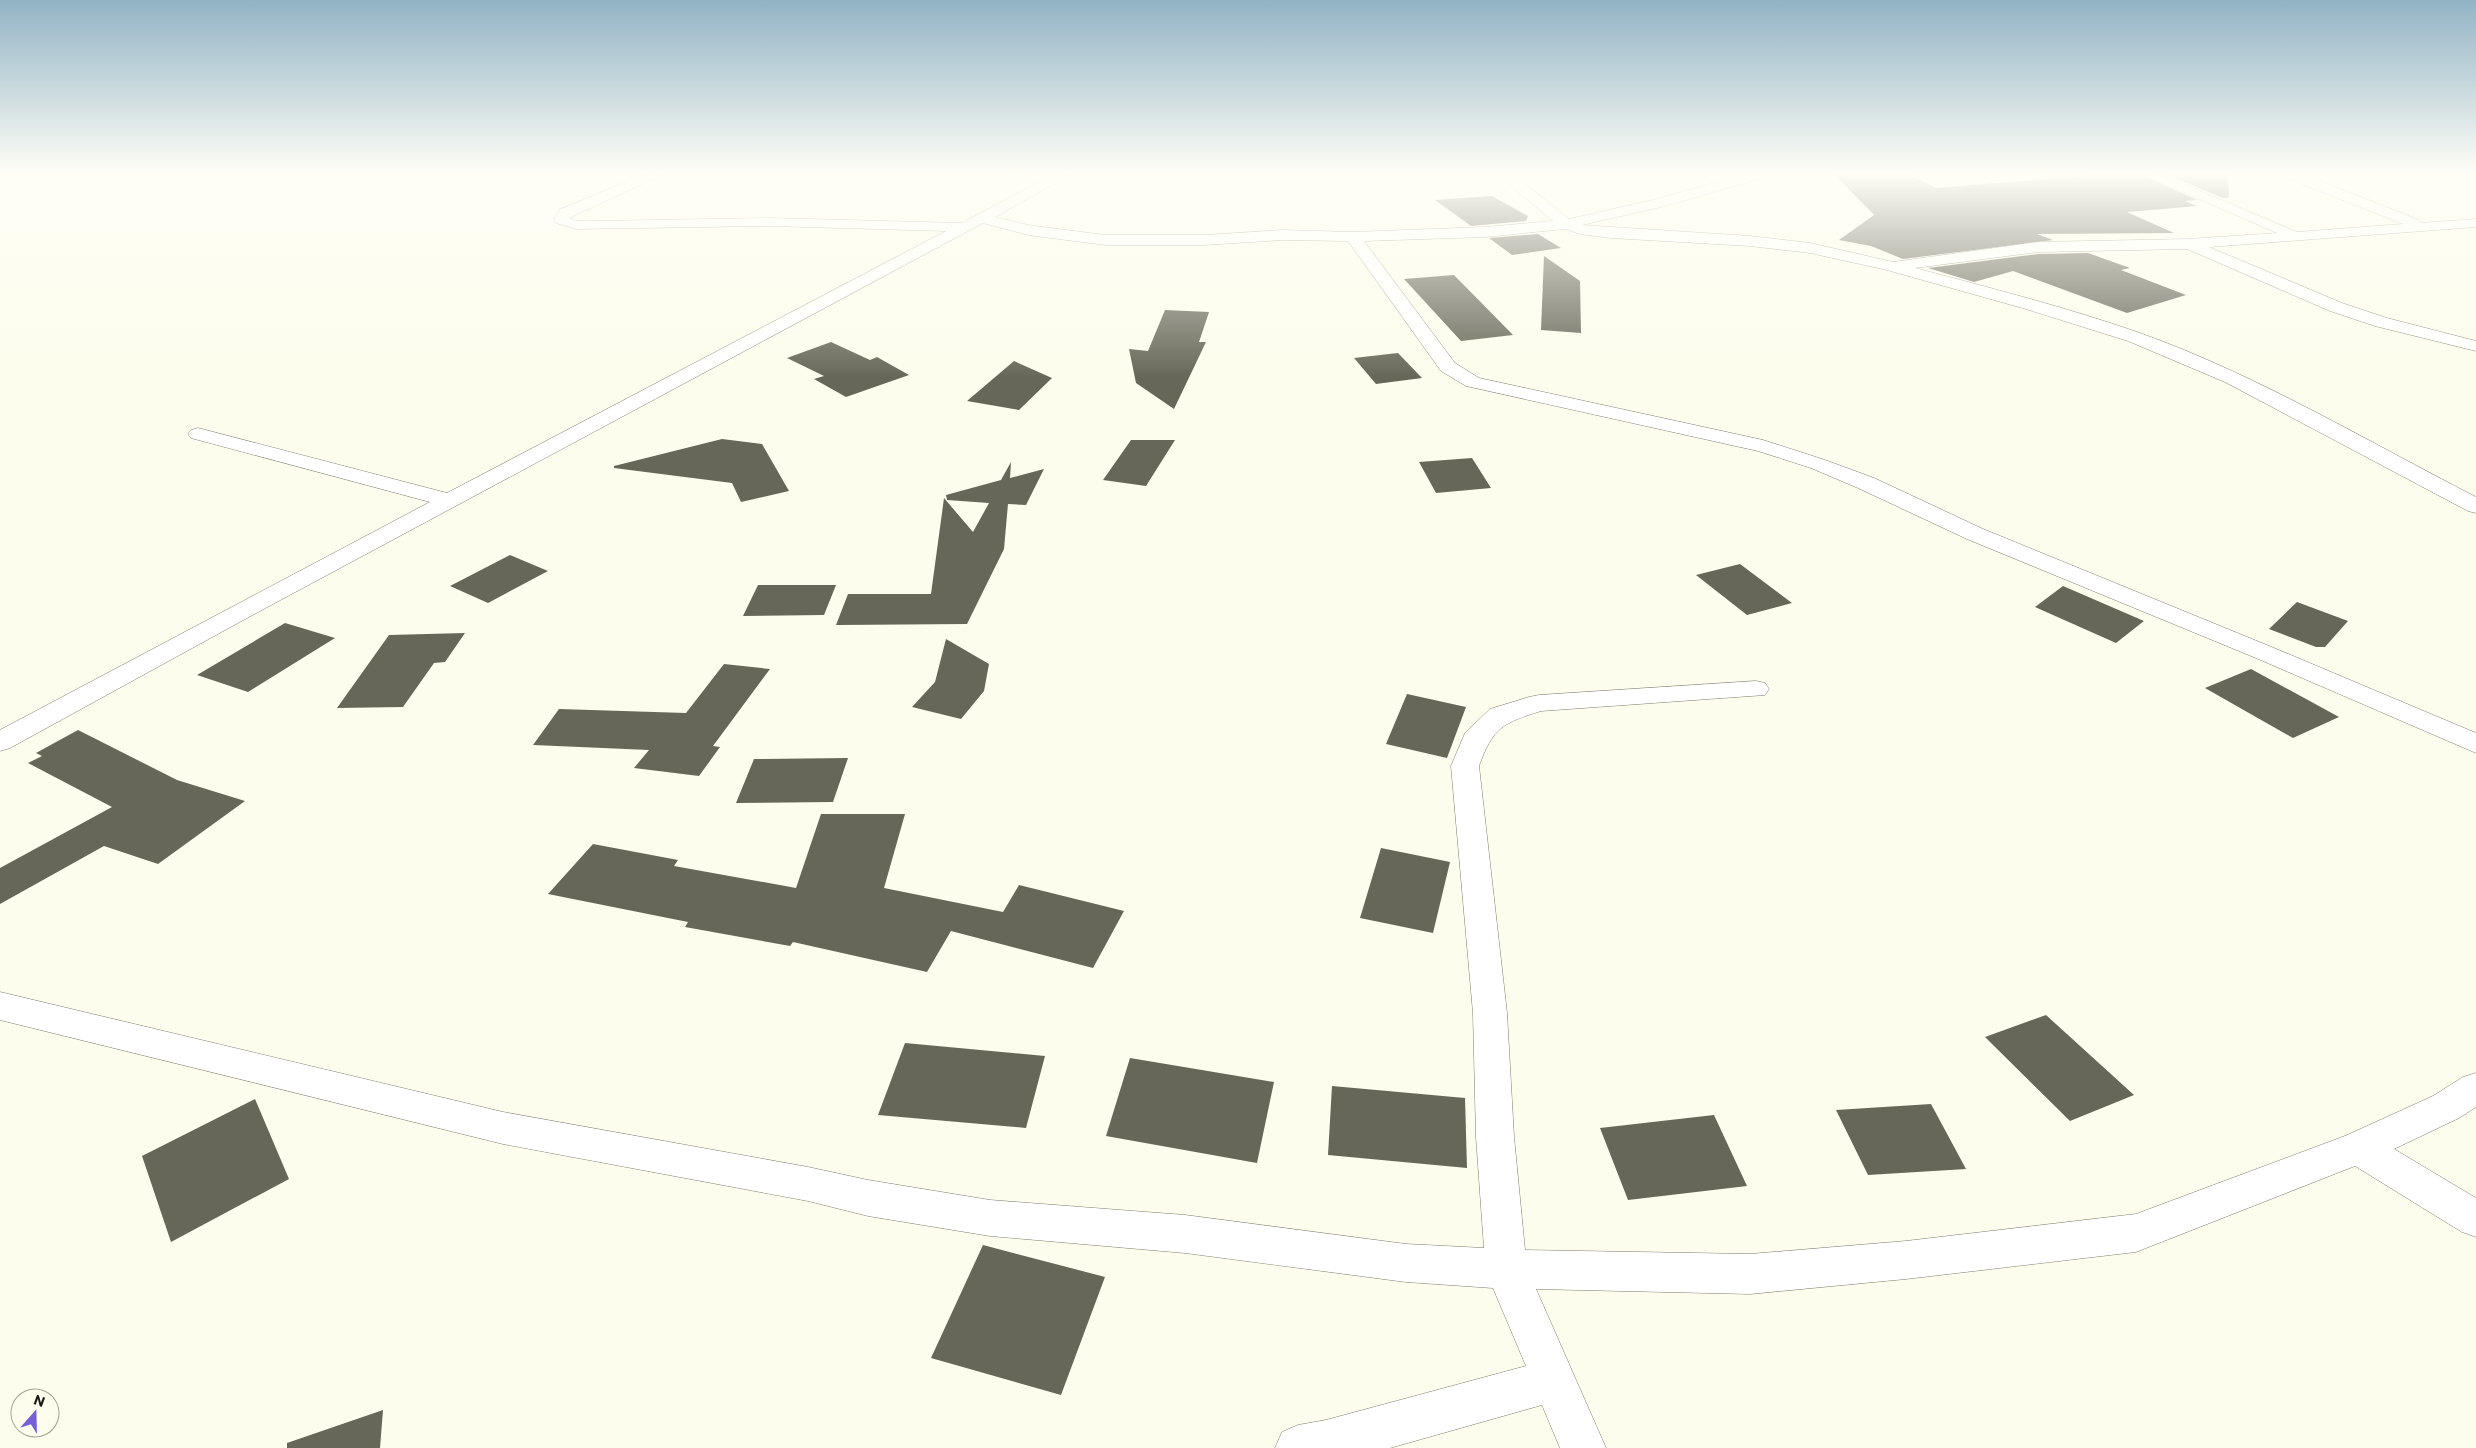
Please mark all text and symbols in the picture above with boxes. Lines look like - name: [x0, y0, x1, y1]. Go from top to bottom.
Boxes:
- north arrow: [10, 1388, 60, 1438]
- text: N: [32, 1391, 47, 1410]

